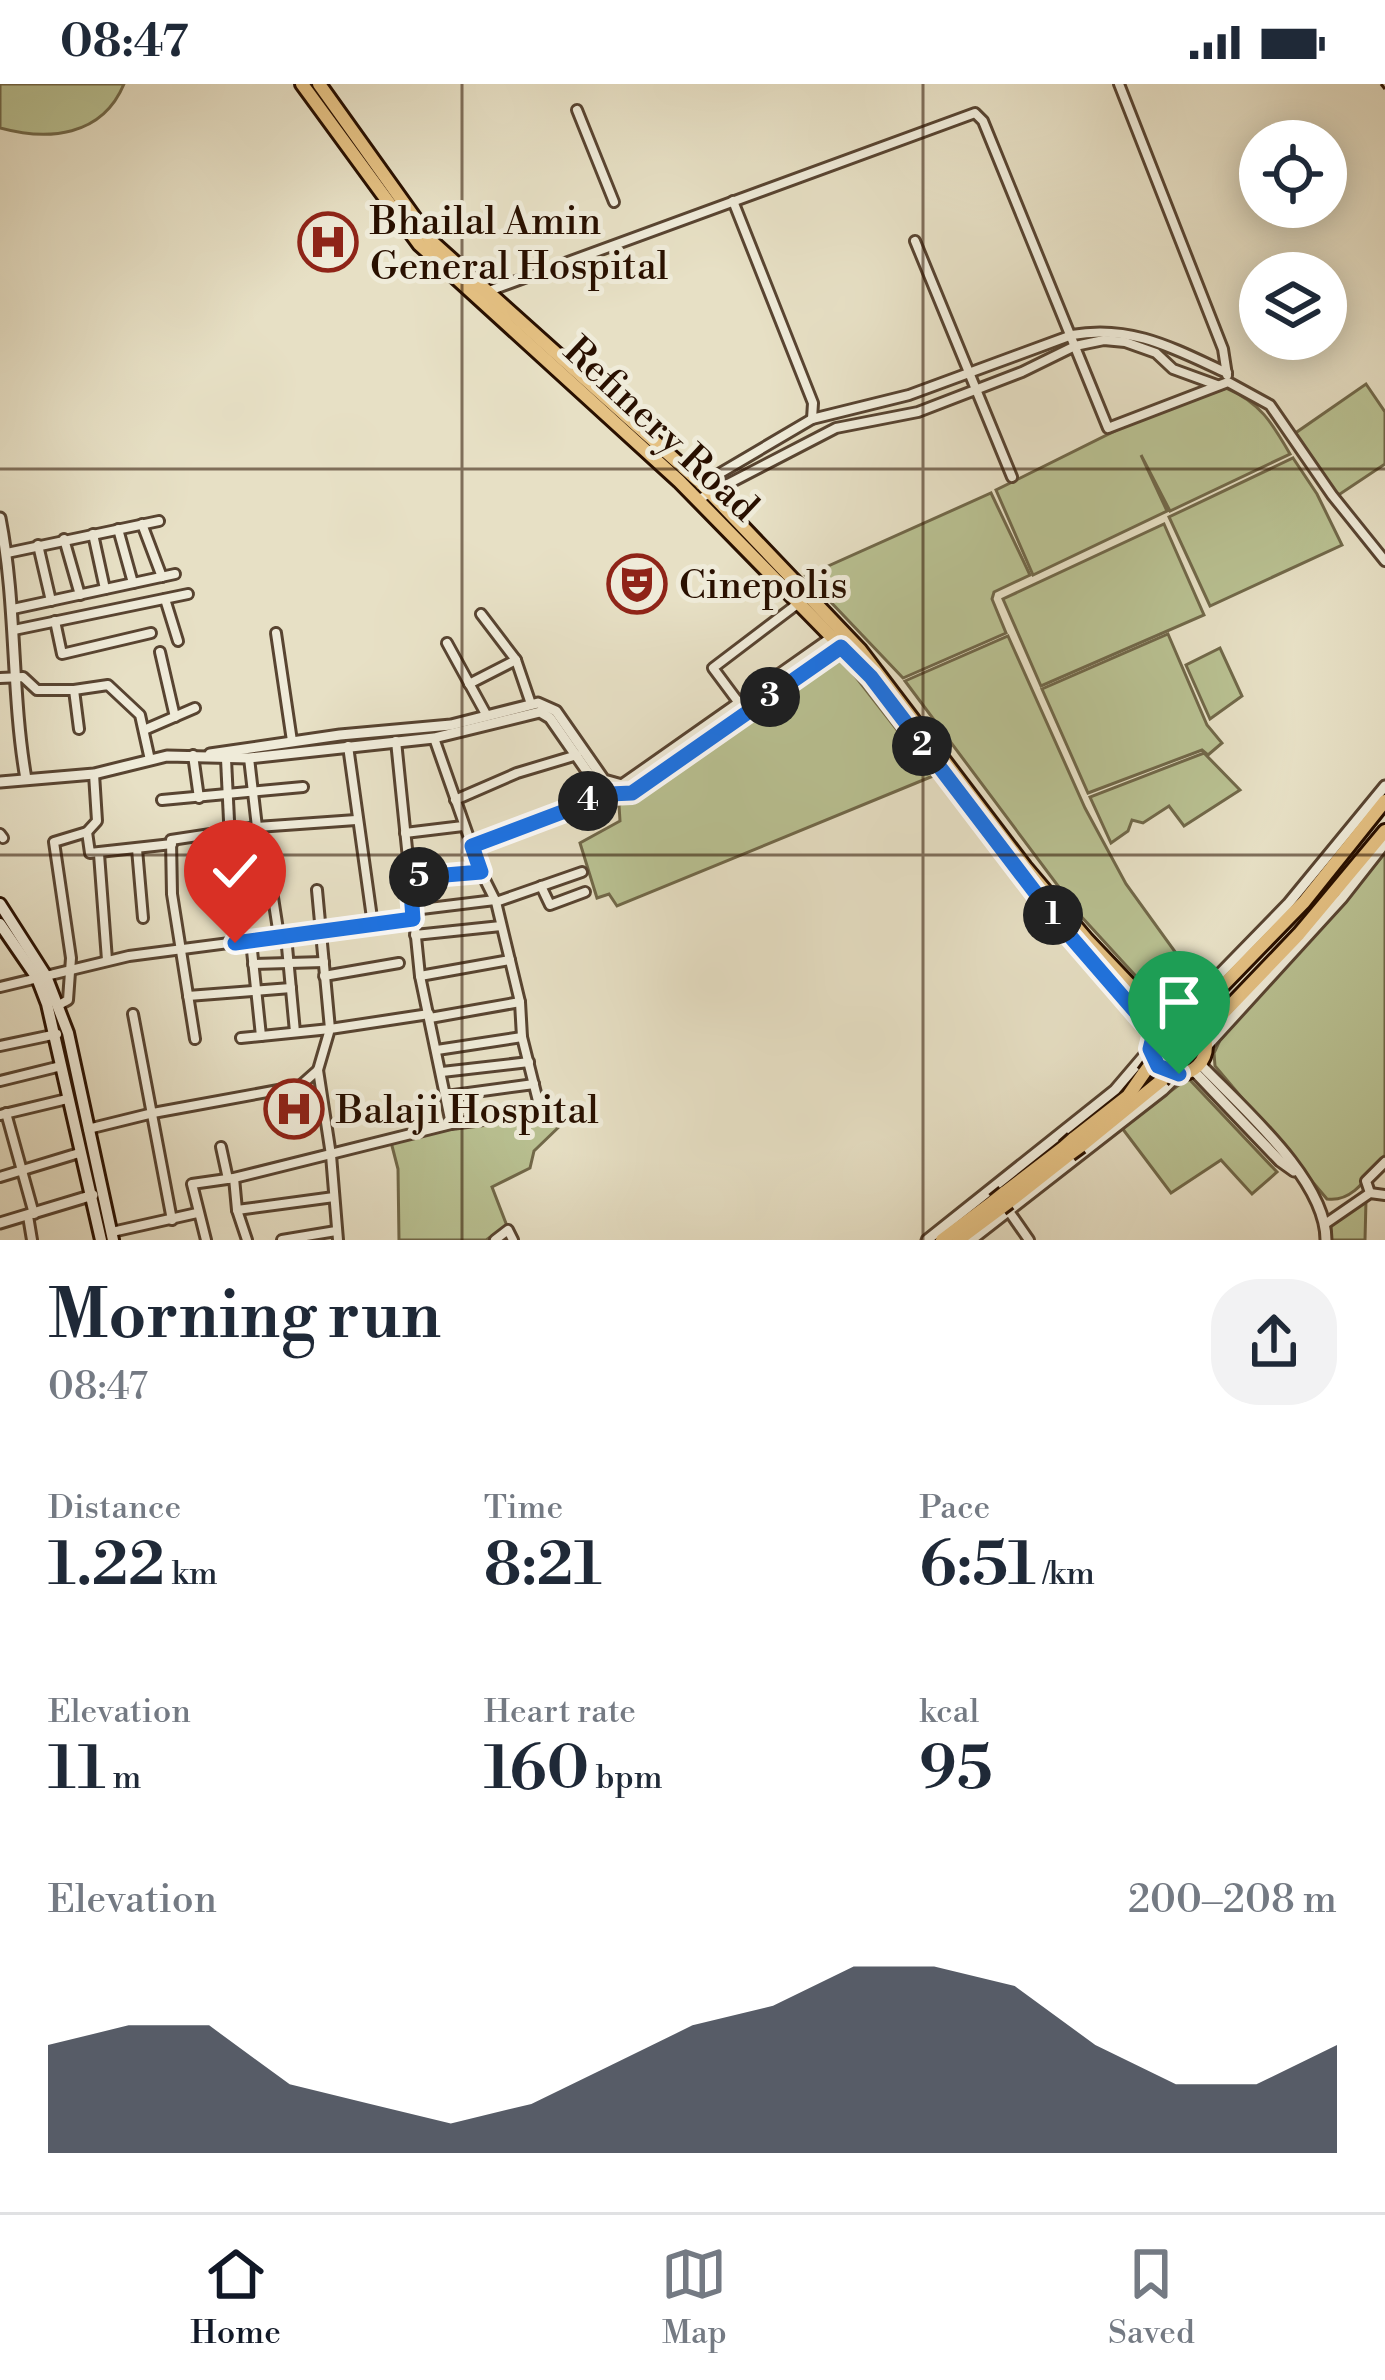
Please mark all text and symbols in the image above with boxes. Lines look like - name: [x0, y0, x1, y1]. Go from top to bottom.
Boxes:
- text: 08:47: [60, 14, 188, 71]
- map controls: [1239, 120, 1347, 360]
- button: locate: [1239, 120, 1347, 228]
- place label: Bhailal Amin General Hospital: [369, 198, 668, 292]
- hospital icon: Bhailal Amin General Hospital: [297, 211, 359, 273]
- button: layers: [1239, 252, 1347, 360]
- street label: Refinery Road: [553, 327, 768, 533]
- theatre icon: Cinepolis: [606, 553, 668, 615]
- place label: Cinepolis: [679, 562, 848, 611]
- pin: 3: [740, 667, 800, 727]
- text: 3: [760, 676, 780, 717]
- pin: 2: [892, 716, 952, 776]
- text: 2: [912, 725, 932, 766]
- pin: 4: [558, 771, 618, 831]
- text: 4: [577, 780, 599, 821]
- pin: [184, 820, 286, 943]
- icon: check: [202, 838, 268, 904]
- pin: 5: [389, 847, 449, 907]
- text: 5: [409, 856, 429, 897]
- pin: 1: [1023, 885, 1083, 945]
- text: 1: [1045, 894, 1061, 935]
- pin: [1128, 951, 1230, 1074]
- icon: arrive: [1146, 969, 1212, 1035]
- hospital icon: Balaji Hospital: [263, 1078, 325, 1140]
- place label: Balaji Hospital: [335, 1087, 599, 1136]
- text: Morning run: [48, 1276, 441, 1359]
- button: share: [1211, 1279, 1337, 1405]
- text: 08:47: [48, 1363, 148, 1412]
- text: Distance: [48, 1488, 181, 1529]
- text: Time: [484, 1488, 563, 1529]
- text: Pace: [919, 1488, 990, 1529]
- text: 1.22: [48, 1529, 165, 1604]
- text: 8:21: [484, 1529, 602, 1604]
- text: 6:51: [919, 1529, 1036, 1604]
- text: km: [165, 1554, 218, 1595]
- text: /km: [1036, 1554, 1095, 1595]
- text: Elevation: [48, 1692, 191, 1733]
- text: Heart rate: [484, 1692, 636, 1733]
- text: kcal: [919, 1692, 979, 1733]
- text: 11: [48, 1733, 106, 1808]
- text: 160: [484, 1733, 589, 1808]
- text: 95: [919, 1733, 992, 1808]
- text: m: [106, 1758, 141, 1799]
- text: bpm: [589, 1758, 663, 1799]
- text: Elevation: [48, 1876, 217, 1925]
- text: 200–208 m: [1128, 1876, 1337, 1925]
- tab: Home: [190, 2241, 281, 2354]
- tab: Map: [661, 2241, 727, 2354]
- tab: Saved: [1108, 2241, 1195, 2354]

